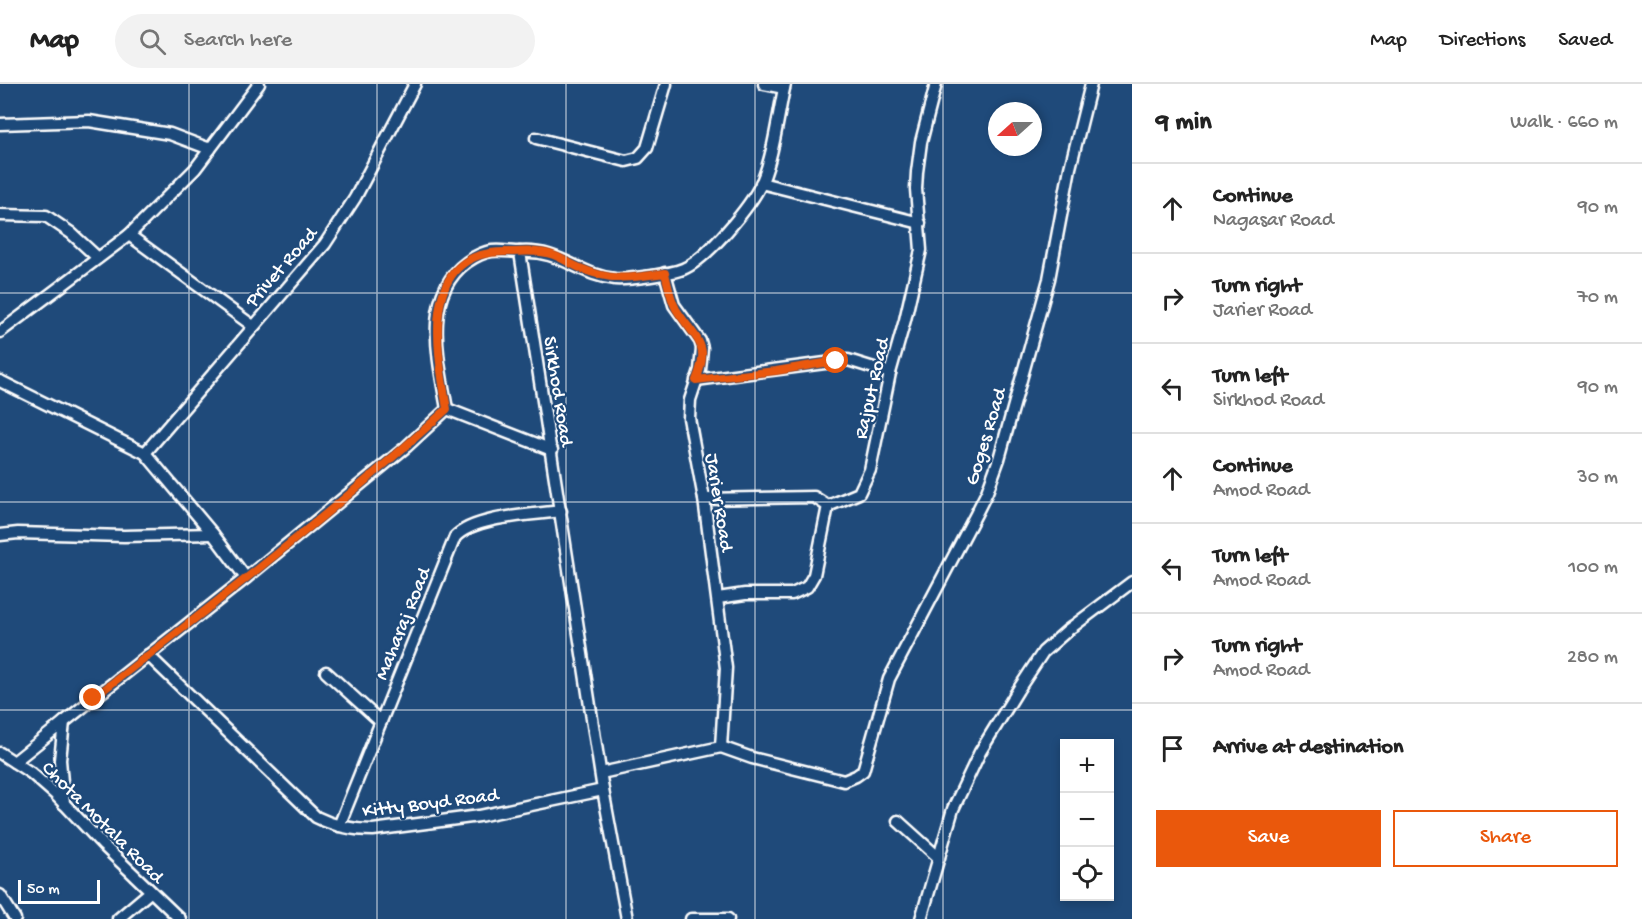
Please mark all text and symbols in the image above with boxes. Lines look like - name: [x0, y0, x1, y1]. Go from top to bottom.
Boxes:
- search box: [115, 14, 535, 68]
- text: Map: [30, 25, 79, 58]
- icon: search: [136, 25, 169, 58]
- text: Search here: [184, 28, 292, 54]
- text: Map: [1370, 29, 1407, 54]
- text: Directions: [1440, 29, 1525, 54]
- text: Saved: [1558, 29, 1612, 54]
- north arrow: [988, 102, 1042, 156]
- text: 9 min: [1156, 108, 1212, 139]
- text: Walk · 660 m: [1510, 112, 1618, 135]
- text: Continue: [1213, 184, 1293, 210]
- icon: ahead: [1156, 192, 1189, 225]
- text: 90 m: [1578, 197, 1618, 220]
- text: Nagasar Road: [1213, 210, 1334, 233]
- street label: Privet Road: [241, 222, 325, 314]
- text: Turn right: [1213, 274, 1301, 300]
- icon: right: [1156, 282, 1189, 315]
- text: 70 m: [1577, 287, 1618, 310]
- text: Jarier Road: [1213, 300, 1312, 323]
- street label: Rajput Road: [851, 334, 897, 442]
- street label: Sirkhod Road: [537, 335, 577, 450]
- route start: [822, 347, 848, 373]
- text: Turn left: [1213, 364, 1287, 390]
- icon: left: [1156, 372, 1189, 405]
- text: 90 m: [1578, 377, 1618, 400]
- street label: Goges Road: [962, 383, 1014, 488]
- text: Sirkhod Road: [1213, 390, 1324, 413]
- street label: Jarier Road: [698, 452, 737, 555]
- text: Continue: [1213, 454, 1293, 480]
- icon: ahead: [1156, 462, 1189, 495]
- text: 30 m: [1577, 467, 1618, 490]
- text: Amod Road: [1213, 480, 1310, 503]
- text: Turn left: [1213, 544, 1287, 570]
- icon: left: [1156, 552, 1189, 585]
- text: 100 m: [1568, 557, 1618, 580]
- street label: Maharaj Road: [371, 563, 438, 684]
- text: Amod Road: [1213, 570, 1310, 593]
- text: Turn right: [1213, 634, 1301, 660]
- icon: right: [1156, 642, 1189, 675]
- text: 280 m: [1567, 647, 1618, 670]
- text: Amod Road: [1213, 660, 1310, 683]
- route end: [79, 684, 105, 710]
- icon: arrive: [1156, 732, 1189, 765]
- text: Arrive at destination: [1213, 735, 1403, 761]
- map controls: [1060, 739, 1114, 901]
- button: +: [1060, 739, 1114, 793]
- street label: Chota Motala Road: [36, 758, 169, 891]
- street label: Kitty Boyd Road: [361, 784, 502, 824]
- button: −: [1060, 793, 1114, 847]
- button: Save: [1156, 810, 1381, 867]
- button: Share: [1393, 810, 1618, 867]
- button: locate: [1060, 847, 1114, 901]
- scale bar: [18, 877, 100, 904]
- text: 50 m: [27, 881, 60, 900]

